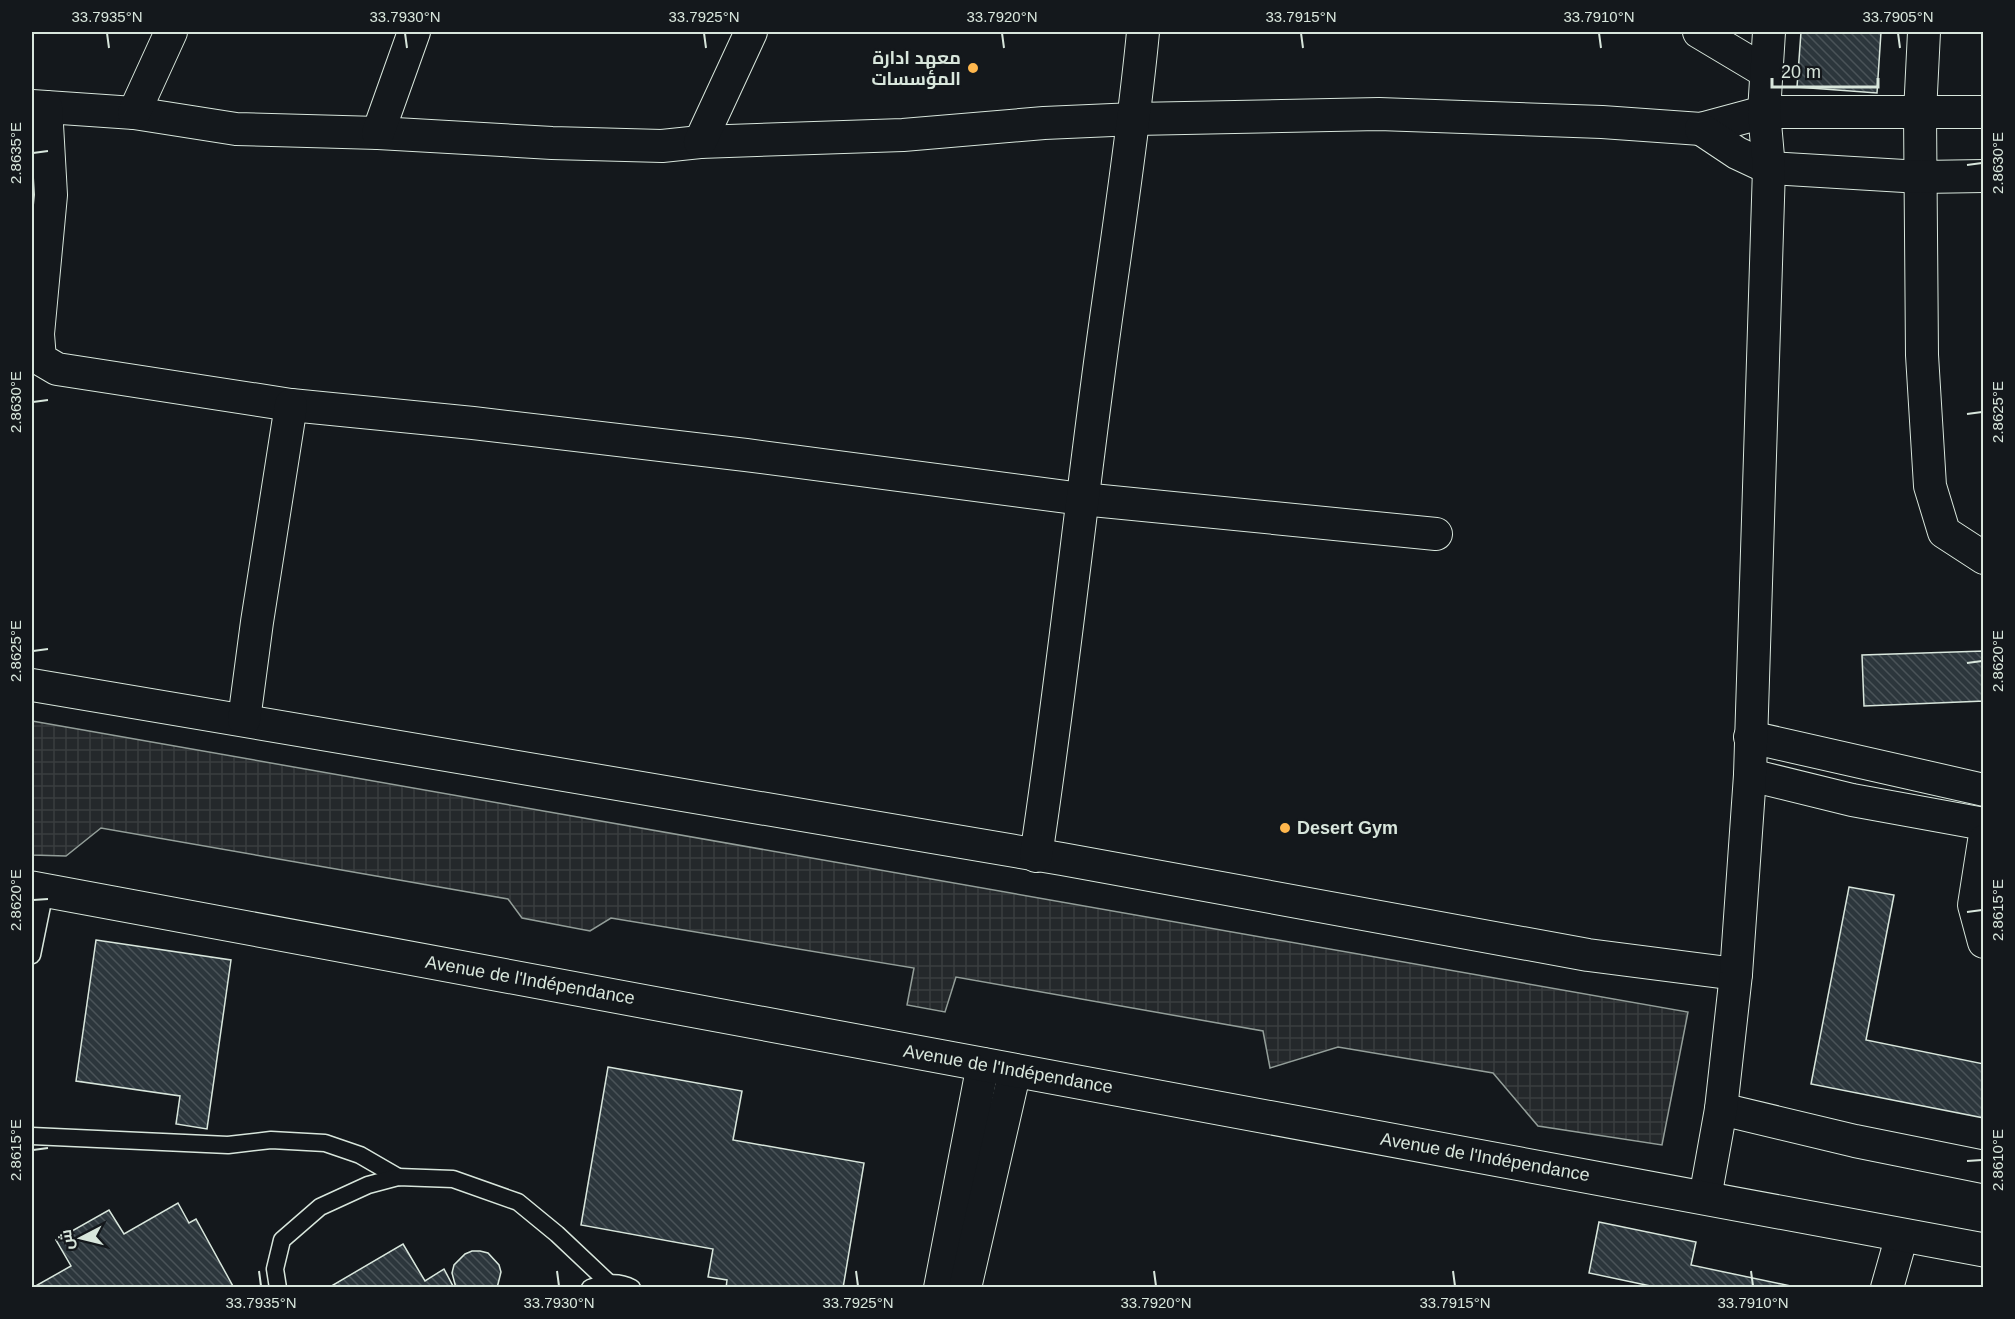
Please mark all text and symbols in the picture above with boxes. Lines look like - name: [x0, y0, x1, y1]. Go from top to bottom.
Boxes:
- text: 33.7935°N: [71, 8, 143, 25]
- text: 33.7930°N: [369, 8, 441, 25]
- text: 33.7925°N: [668, 8, 740, 25]
- text: 33.7920°N: [966, 8, 1038, 25]
- text: 33.7915°N: [1265, 8, 1337, 25]
- text: 33.7910°N: [1563, 8, 1635, 25]
- text: 33.7905°N: [1862, 8, 1934, 25]
- place label: معهد ادارة المؤسسات: [871, 48, 961, 90]
- scale bar: [1772, 51, 1878, 89]
- marker: معهد ادارة المؤسسات: [966, 61, 980, 75]
- text: 20 m: [1781, 62, 1821, 82]
- text: 2.8635°E: [7, 122, 24, 184]
- text: 2.8630°E: [1989, 132, 2006, 194]
- text: 2.8630°E: [7, 371, 24, 433]
- text: 2.8625°E: [1989, 381, 2006, 443]
- text: 2.8625°E: [7, 620, 24, 682]
- text: 2.8620°E: [1989, 630, 2006, 692]
- place label: Desert Gym: [1297, 818, 1398, 838]
- marker: Desert Gym: [1278, 821, 1292, 835]
- text: 2.8620°E: [7, 869, 24, 931]
- text: 2.8615°E: [1989, 879, 2006, 941]
- street label: Avenue de l'Indépendance: [424, 952, 636, 1008]
- street label: Avenue de l'Indépendance: [902, 1041, 1114, 1097]
- text: 2.8615°E: [7, 1119, 24, 1181]
- street label: Avenue de l'Indépendance: [1379, 1129, 1591, 1185]
- text: 2.8610°E: [1989, 1129, 2006, 1191]
- north arrow: [51, 1208, 111, 1268]
- text: ش: [57, 1228, 77, 1251]
- text: 33.7935°N: [225, 1294, 297, 1311]
- text: 33.7930°N: [523, 1294, 595, 1311]
- text: 33.7925°N: [822, 1294, 894, 1311]
- text: 33.7920°N: [1120, 1294, 1192, 1311]
- text: 33.7915°N: [1419, 1294, 1491, 1311]
- text: 33.7910°N: [1717, 1294, 1789, 1311]

